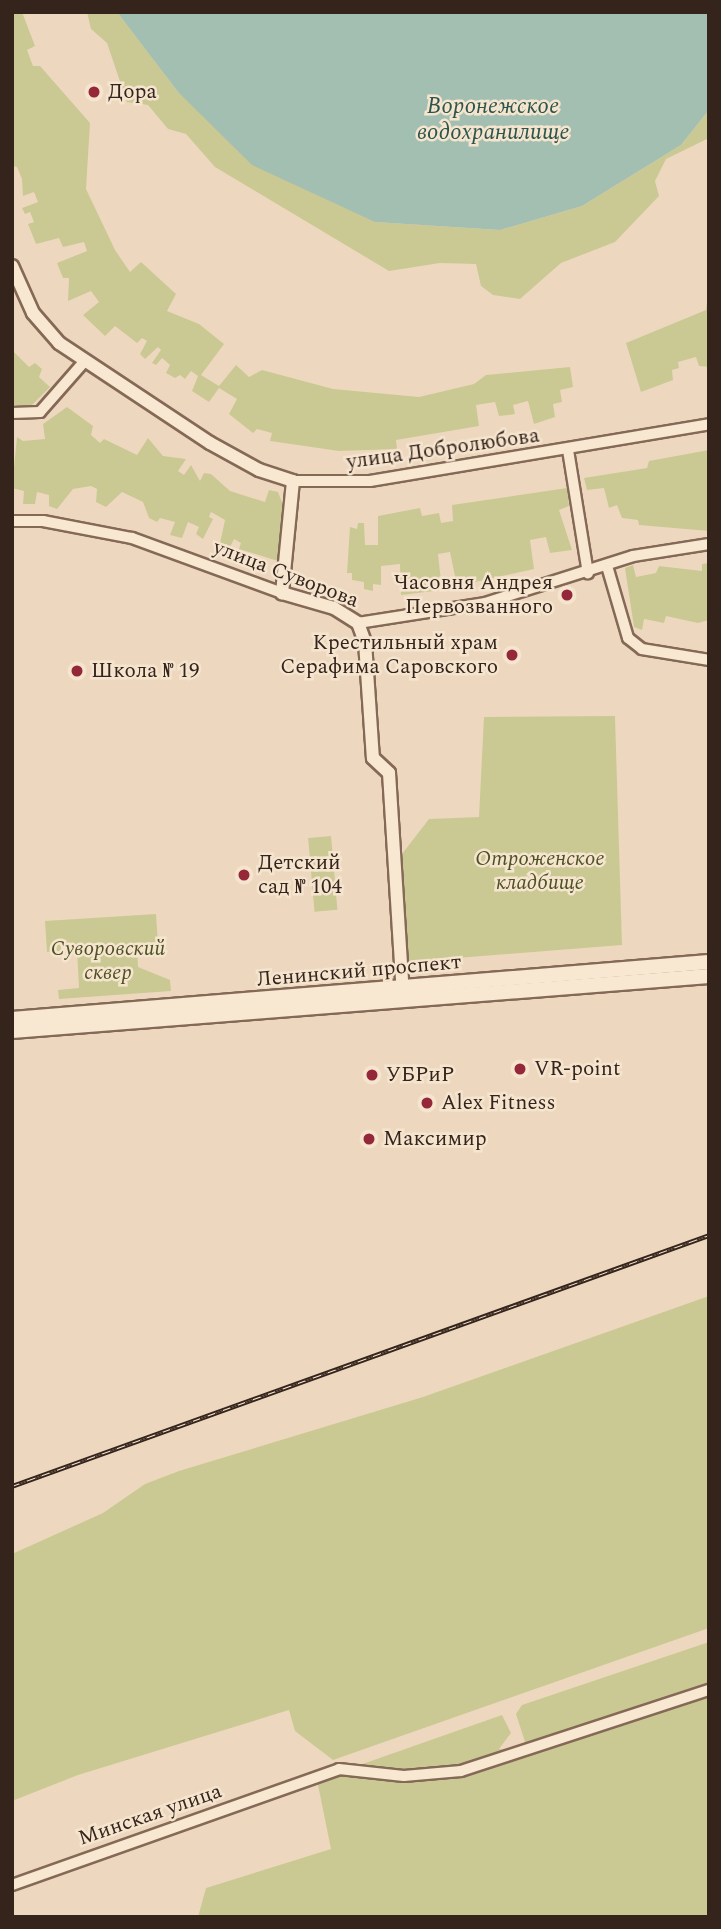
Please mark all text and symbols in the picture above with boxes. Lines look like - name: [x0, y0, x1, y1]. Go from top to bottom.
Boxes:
- place label: Дора: [108, 79, 157, 105]
- marker: Дора: [86, 84, 102, 100]
- water label: Воронежское водохранилище: [417, 93, 569, 147]
- street label: улица Добролюбова: [345, 423, 541, 475]
- street label: улица Суворова: [210, 535, 362, 613]
- place label: Часовня Андрея Первозванного: [394, 570, 553, 620]
- marker: Часовня Андрея Первозванного: [559, 587, 575, 603]
- place label: Крестильный храм Серафима Саровского: [280, 630, 498, 680]
- marker: Крестильный храм Серафима Саровского: [504, 647, 520, 663]
- place label: Школа № 19: [91, 658, 199, 684]
- marker: Школа № 19: [69, 663, 85, 679]
- park label: Отроженское кладбище: [475, 846, 605, 896]
- place label: Детский сад № 104: [258, 850, 342, 900]
- marker: Детский сад № 104: [236, 867, 252, 883]
- park label: Суворовский сквер: [51, 936, 165, 986]
- street label: Ленинский проспект: [256, 950, 462, 992]
- place label: VR-point: [534, 1056, 620, 1082]
- marker: VR-point: [512, 1061, 528, 1077]
- place label: УБРиР: [386, 1062, 454, 1088]
- marker: УБРиР: [364, 1067, 380, 1083]
- place label: Alex Fitness: [441, 1090, 556, 1116]
- marker: Alex Fitness: [419, 1095, 435, 1111]
- place label: Максимир: [383, 1126, 487, 1152]
- marker: Максимир: [361, 1131, 377, 1147]
- street label: Минская улица: [75, 1779, 225, 1851]

